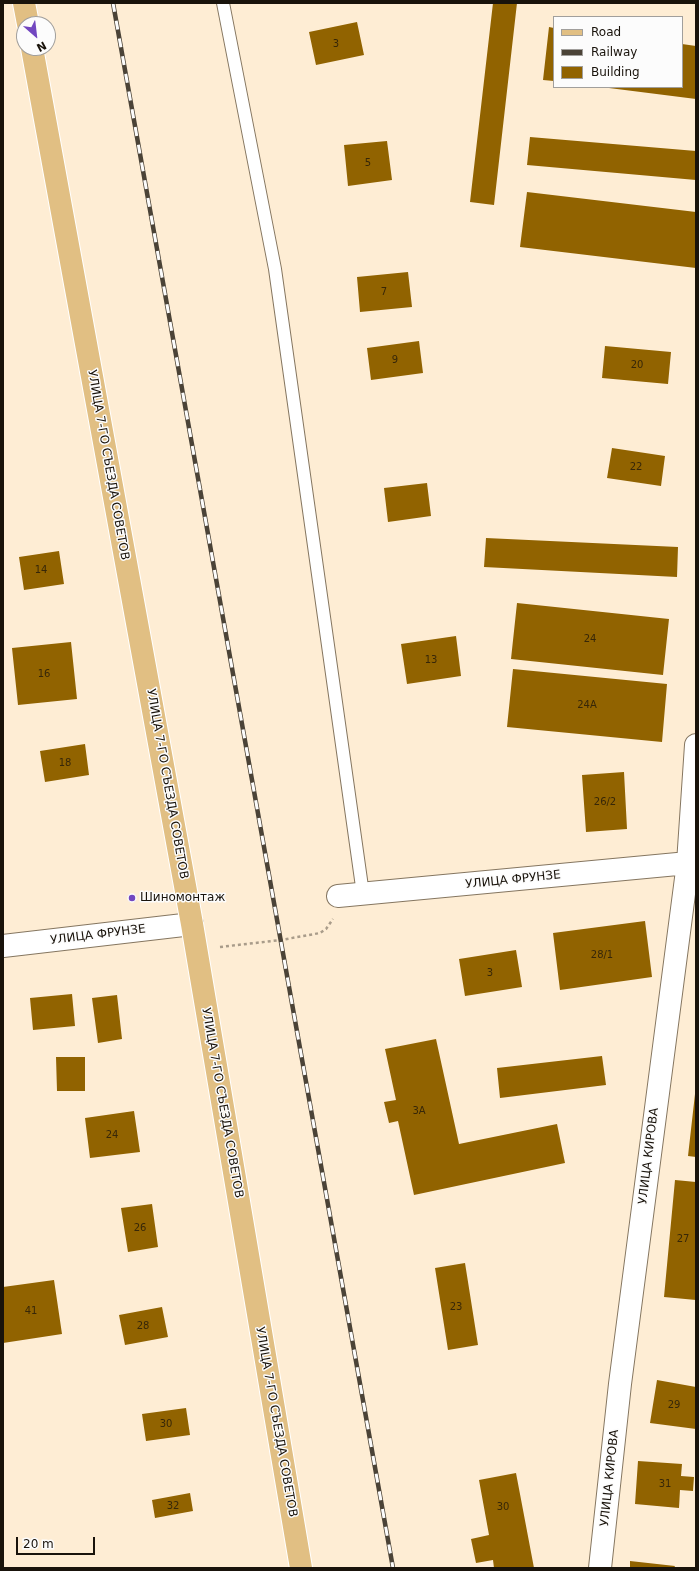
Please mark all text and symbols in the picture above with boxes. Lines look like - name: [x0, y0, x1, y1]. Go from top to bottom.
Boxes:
- north arrow: [16, 16, 56, 56]
- legend: [553, 16, 683, 88]
- text: Road: [591, 25, 621, 39]
- text: N: [34, 38, 49, 54]
- house number: 3: [333, 38, 339, 50]
- text: Railway: [591, 45, 637, 59]
- text: Building: [591, 65, 640, 79]
- house number: 5: [365, 157, 371, 169]
- house number: 7: [381, 286, 387, 298]
- house number: 9: [392, 354, 398, 366]
- house number: 20: [631, 359, 643, 371]
- street label: УЛИЦА 7-ГО СЪЕЗДА СОВЕТОВ: [84, 369, 132, 561]
- house number: 22: [630, 461, 642, 473]
- house number: 14: [35, 564, 47, 576]
- house number: 24: [584, 633, 596, 645]
- house number: 13: [425, 654, 437, 666]
- house number: 16: [38, 668, 50, 680]
- street label: УЛИЦА 7-ГО СЪЕЗДА СОВЕТОВ: [143, 688, 191, 880]
- house number: 24А: [577, 699, 597, 711]
- house number: 18: [59, 757, 71, 769]
- house number: 26/2: [594, 796, 616, 808]
- street label: УЛИЦА ФРУНЗЕ: [465, 868, 561, 892]
- place label: Шиномонтаж: [140, 891, 225, 905]
- marker: Шиномонтаж: [127, 893, 137, 903]
- street label: УЛИЦА ФРУНЗЕ: [50, 922, 146, 948]
- house number: 28/1: [591, 949, 613, 961]
- house number: 3: [487, 967, 493, 979]
- street label: УЛИЦА 7-ГО СЪЕЗДА СОВЕТОВ: [198, 1007, 246, 1199]
- house number: 3А: [412, 1105, 426, 1117]
- street label: УЛИЦА КИРОВА: [636, 1107, 662, 1205]
- house number: 24: [106, 1129, 118, 1141]
- house number: 26: [134, 1222, 146, 1234]
- house number: 27: [677, 1233, 689, 1245]
- house number: 23: [450, 1301, 462, 1313]
- house number: 41: [25, 1305, 37, 1317]
- house number: 28: [137, 1320, 149, 1332]
- street label: УЛИЦА 7-ГО СЪЕЗДА СОВЕТОВ: [252, 1326, 300, 1518]
- house number: 29: [668, 1399, 680, 1411]
- house number: 30: [160, 1418, 172, 1430]
- street label: УЛИЦА КИРОВА: [598, 1429, 622, 1527]
- house number: 31: [659, 1478, 671, 1490]
- house number: 32: [167, 1500, 179, 1512]
- house number: 30: [497, 1501, 509, 1513]
- scale bar: [18, 1529, 97, 1555]
- text: 20 m: [23, 1537, 54, 1551]

